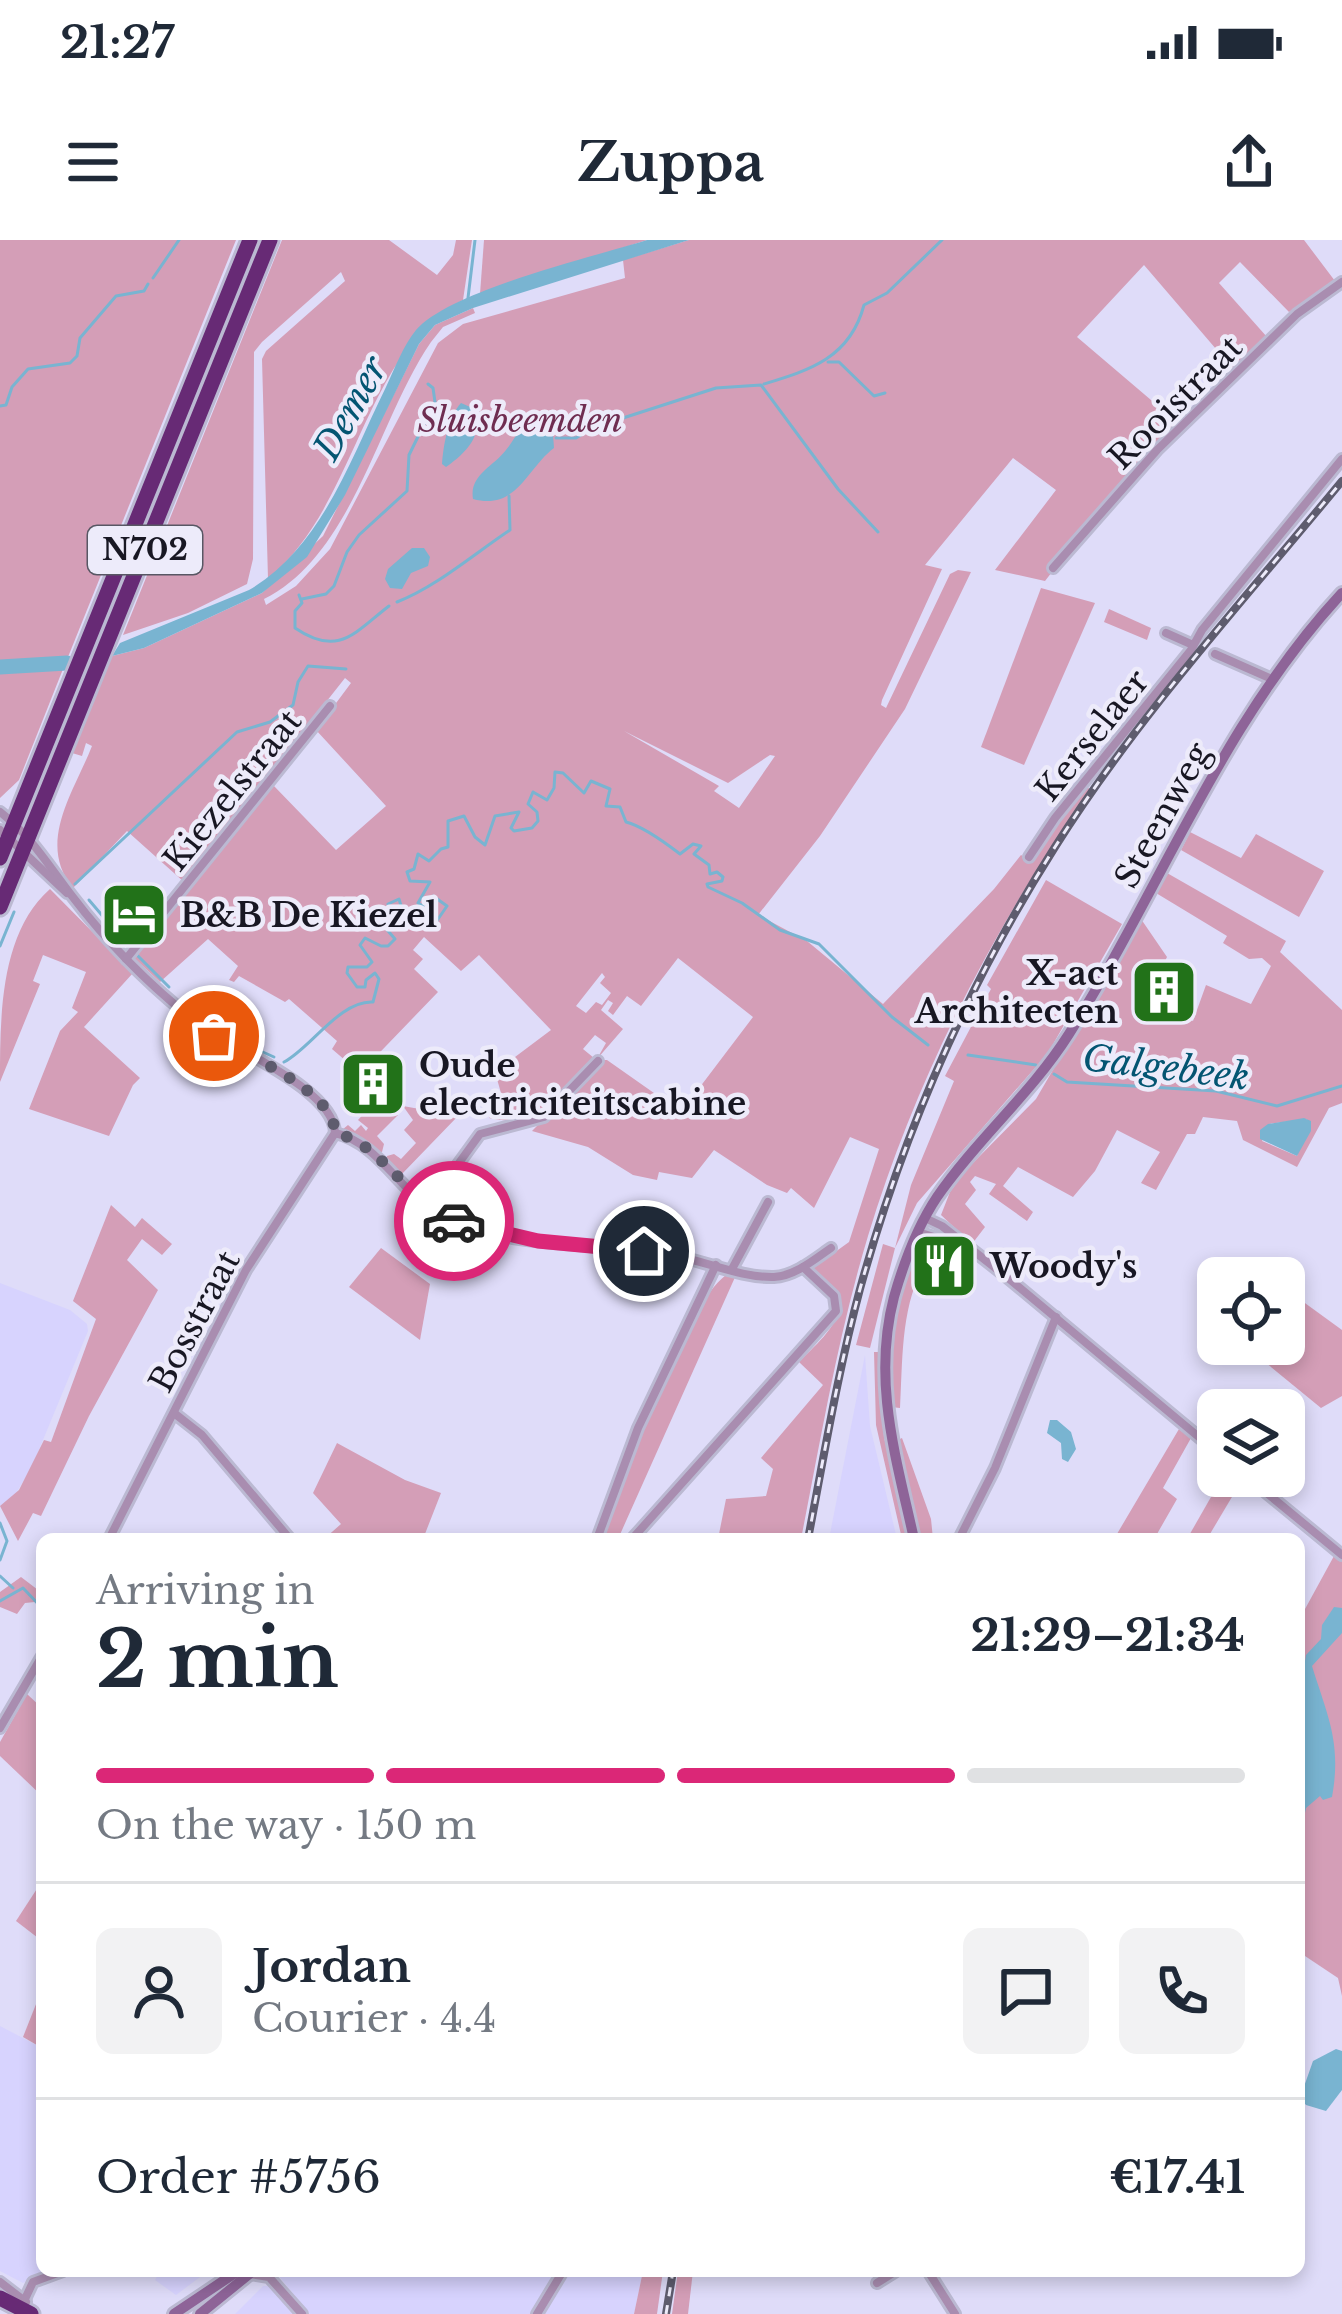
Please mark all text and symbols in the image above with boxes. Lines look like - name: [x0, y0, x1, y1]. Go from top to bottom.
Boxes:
- text: 21:27: [60, 14, 174, 70]
- icon: menu: [60, 129, 126, 195]
- text: Zuppa: [577, 129, 765, 196]
- icon: share: [1216, 129, 1282, 195]
- street label: Rooistraat: [1100, 327, 1251, 478]
- water label: Demer: [303, 348, 398, 469]
- park label: Sluisbeemden: [417, 400, 623, 441]
- road number: N702: [88, 526, 202, 574]
- street label: Kerselaer: [1027, 661, 1158, 809]
- street label: Kiezelstraat: [155, 701, 310, 879]
- street label: Steenweg: [1106, 734, 1220, 895]
- hotel icon: B&B De Kiezel: [99, 880, 169, 950]
- place label: B&B De Kiezel: [180, 895, 438, 936]
- place label: X-act Architecten: [914, 953, 1118, 1032]
- building icon: X-act Architecten: [1129, 957, 1199, 1027]
- pin: [163, 985, 265, 1087]
- icon: bag: [181, 1003, 247, 1069]
- water label: Galgebeek: [1080, 1035, 1252, 1100]
- place label: Oude electriciteitscabine: [419, 1045, 746, 1124]
- building icon: Oude electriciteitscabine: [338, 1049, 408, 1119]
- courier: [394, 1161, 514, 1281]
- icon: car: [421, 1188, 487, 1254]
- pin: [593, 1200, 695, 1302]
- icon: home: [611, 1218, 677, 1284]
- restaurant icon: Woody's: [909, 1231, 979, 1301]
- street label: Bosstraat: [140, 1243, 249, 1399]
- place label: Woody's: [989, 1246, 1137, 1287]
- map controls: [1197, 1257, 1305, 1497]
- button: locate: [1197, 1257, 1305, 1365]
- button: layers: [1197, 1389, 1305, 1497]
- text: Arriving in: [96, 1566, 315, 1615]
- text: 21:29–21:34: [971, 1607, 1245, 1663]
- text: 2 min: [96, 1611, 339, 1708]
- text: On the way · 150 m: [96, 1801, 476, 1850]
- button: person: [96, 1928, 222, 2054]
- button: chat: [963, 1928, 1089, 2054]
- button: phone: [1119, 1928, 1245, 2054]
- text: Jordan: [252, 1938, 411, 1994]
- text: Courier · 4.4: [252, 1994, 496, 2043]
- text: Order #5756: [96, 2149, 381, 2205]
- text: €17.41: [1109, 2149, 1245, 2205]

